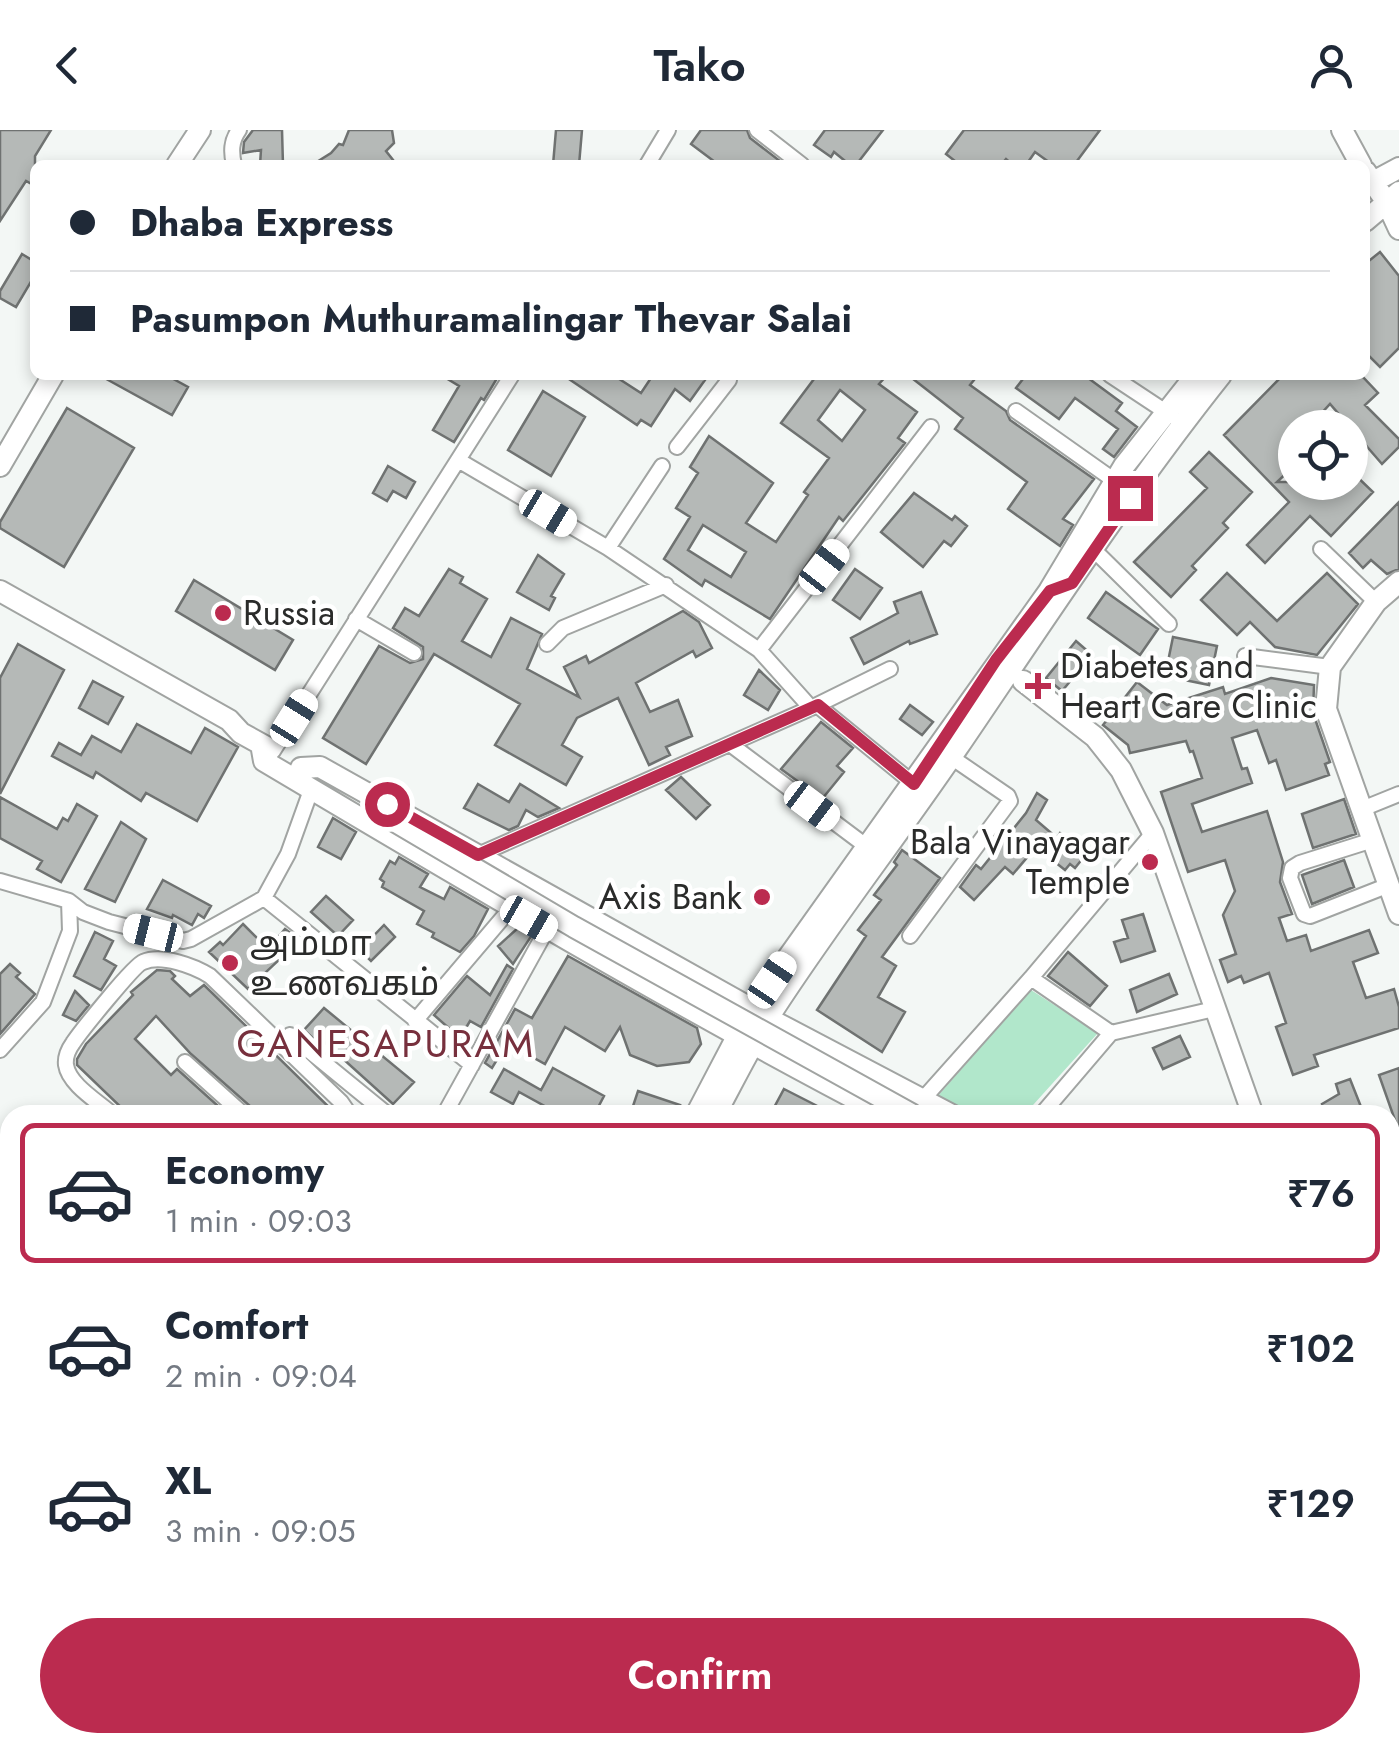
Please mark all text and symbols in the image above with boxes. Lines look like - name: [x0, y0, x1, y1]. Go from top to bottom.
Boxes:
- text: Tako: [653, 33, 746, 98]
- icon: back: [40, 38, 95, 93]
- icon: person: [1304, 38, 1359, 93]
- text: Dhaba Express: [130, 195, 393, 250]
- text: Pasumpon Muthuramalingar Thevar Salai: [130, 291, 852, 346]
- map controls: [1278, 410, 1368, 500]
- button: locate: [1278, 410, 1368, 500]
- route end: [1108, 476, 1153, 521]
- car: [515, 485, 581, 541]
- car: [794, 534, 854, 600]
- place label: Russia: [243, 588, 335, 638]
- marker: Russia: [212, 602, 234, 624]
- place label: Diabetes and Heart Care Clinic: [1060, 641, 1317, 731]
- marker: Diabetes and Heart Care Clinic: [1025, 673, 1051, 699]
- car: [265, 685, 323, 751]
- car: [779, 776, 845, 836]
- route start: [365, 782, 410, 827]
- place label: Bala Vinayagar Temple: [910, 817, 1130, 907]
- marker: Bala Vinayagar Temple: [1139, 851, 1161, 873]
- place label: Axis Bank: [599, 872, 743, 922]
- marker: Axis Bank: [751, 886, 773, 908]
- car: [496, 891, 562, 947]
- car: [120, 911, 186, 955]
- place label: அம்மா உணவகம்: [250, 918, 439, 1008]
- car: [743, 947, 801, 1013]
- marker: அம்மா உணவகம்: [219, 952, 241, 974]
- district label: GANESAPURAM: [237, 1016, 535, 1071]
- text: Economy: [165, 1143, 324, 1198]
- icon: car: [45, 1148, 135, 1238]
- text: ₹76: [1287, 1166, 1355, 1221]
- text: 1 min · 09:03: [165, 1198, 352, 1244]
- text: Comfort: [165, 1298, 308, 1353]
- icon: car: [45, 1303, 135, 1393]
- text: ₹102: [1266, 1321, 1355, 1376]
- text: 2 min · 09:04: [165, 1353, 357, 1399]
- text: XL: [165, 1453, 211, 1508]
- icon: car: [45, 1458, 135, 1548]
- text: ₹129: [1266, 1476, 1355, 1531]
- text: 3 min · 09:05: [165, 1508, 355, 1554]
- button: Confirm: [40, 1618, 1360, 1733]

